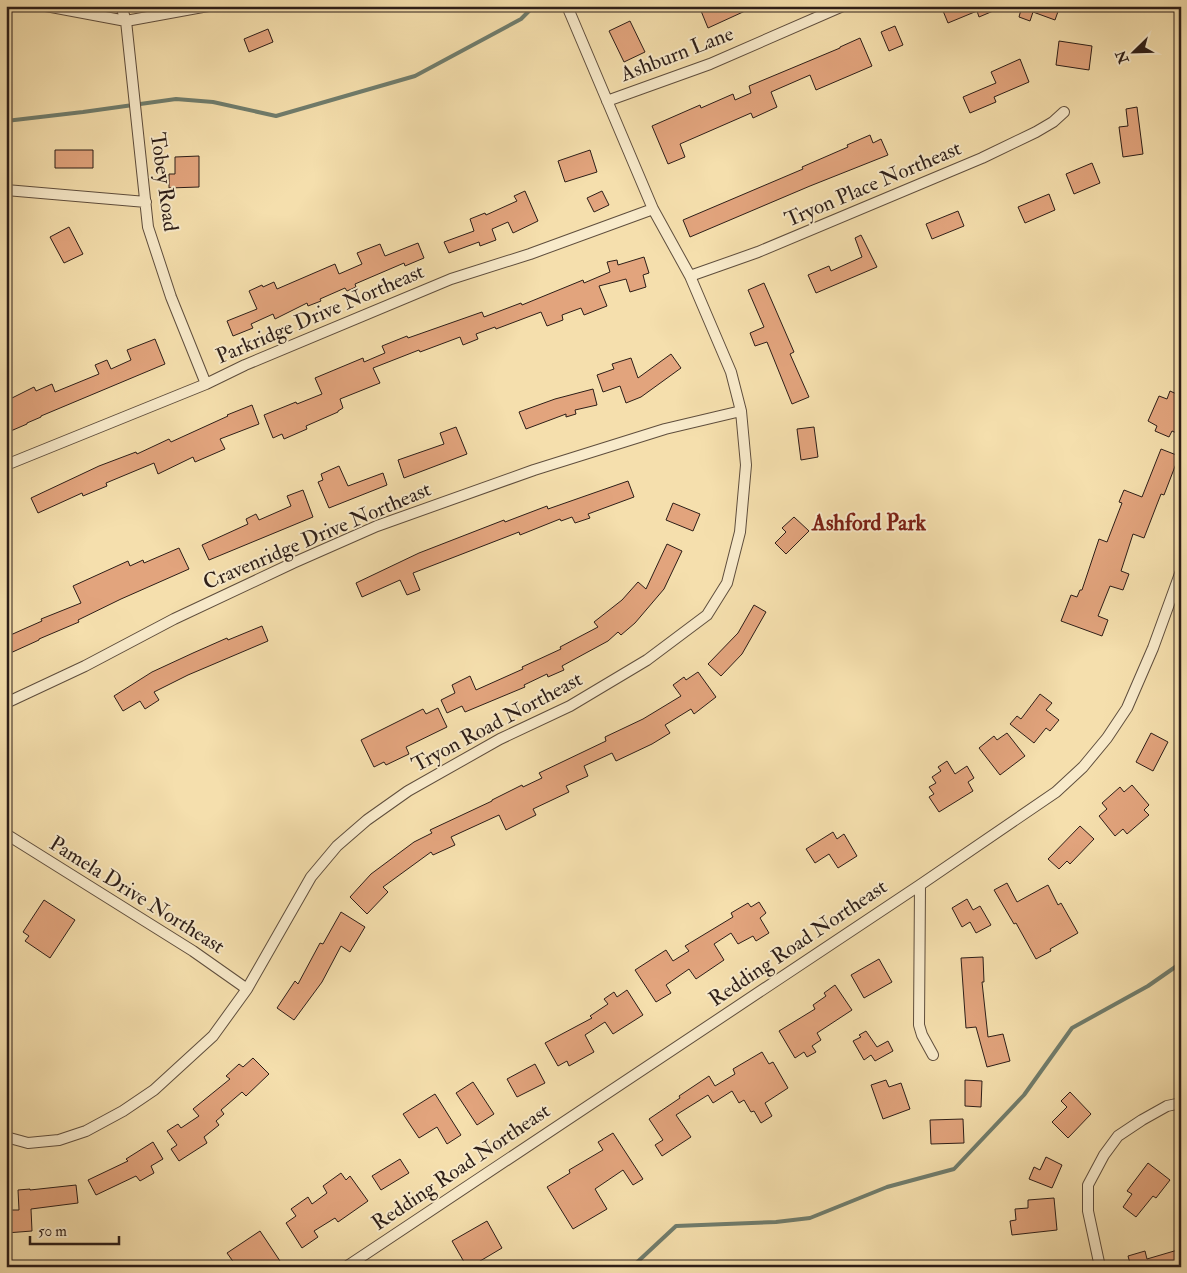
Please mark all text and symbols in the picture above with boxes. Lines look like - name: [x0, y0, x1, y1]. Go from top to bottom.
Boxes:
- street label: Ashburn Lane: [616, 20, 738, 88]
- north arrow: [1110, 28, 1160, 78]
- text: N: [1112, 47, 1133, 67]
- street label: Tobey Road: [144, 131, 184, 234]
- street label: Tryon Place Northeast: [781, 135, 965, 233]
- street label: Parkridge Drive Northeast: [212, 258, 428, 370]
- street label: Cravenridge Drive Northeast: [199, 476, 435, 596]
- district label: Ashford Park: [811, 509, 927, 537]
- street label: Tryon Road Northeast: [407, 666, 587, 778]
- street label: Pamela Drive Northeast: [44, 830, 230, 960]
- street label: Redding Road Northeast: [704, 873, 892, 1013]
- street label: Redding Road Northeast: [367, 1097, 555, 1237]
- scale bar: [30, 1213, 119, 1245]
- text: 50 m: [38, 1222, 67, 1241]

